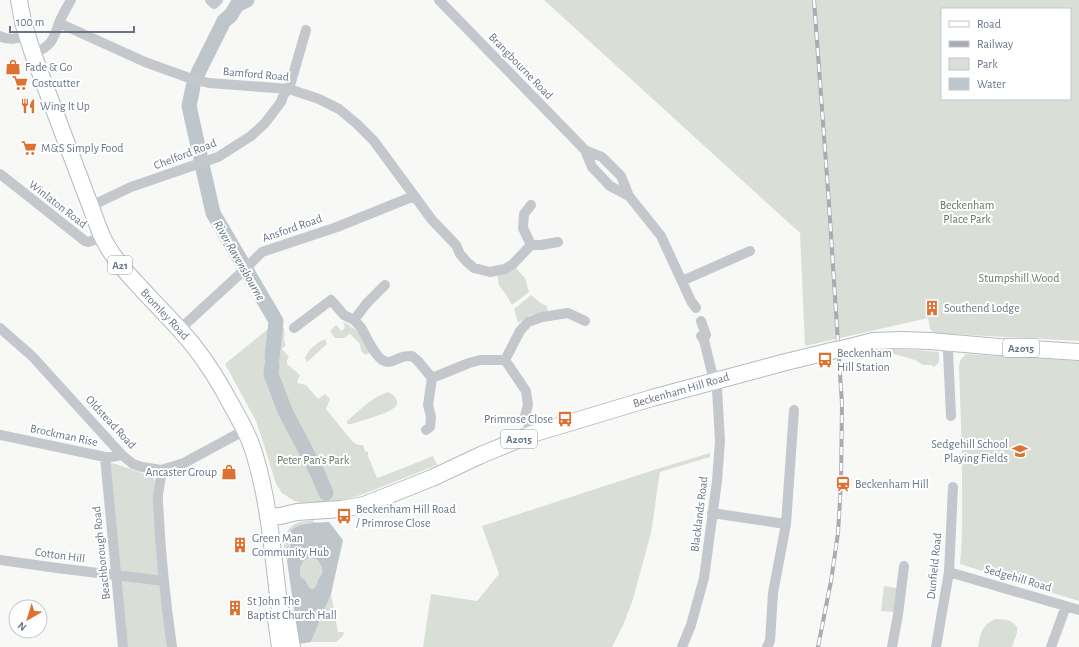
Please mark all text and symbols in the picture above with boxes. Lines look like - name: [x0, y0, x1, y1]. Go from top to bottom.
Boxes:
- scale bar: [10, 8, 134, 34]
- legend: [941, 8, 1071, 100]
- text: 100 m: [16, 16, 44, 28]
- text: Road: [977, 18, 1001, 30]
- street label: Brangbourne Road: [486, 31, 556, 101]
- text: Railway: [977, 38, 1013, 51]
- shop icon: Fade & Go: [4, 58, 22, 76]
- text: Park: [977, 58, 998, 70]
- place label: Fade & Go: [25, 61, 72, 73]
- street label: Bamford Road: [222, 65, 290, 83]
- supermarket icon: Costcutter: [11, 74, 29, 92]
- place label: Costcutter: [32, 77, 80, 89]
- text: Water: [977, 78, 1006, 90]
- restaurant icon: Wing It Up: [19, 97, 37, 115]
- place label: Wing It Up: [40, 100, 90, 112]
- street label: Chelford Road: [152, 137, 218, 171]
- supermarket icon: M&S Simply Food: [20, 139, 38, 157]
- place label: M&S Simply Food: [41, 142, 124, 155]
- street label: Winlaton Road: [27, 178, 89, 230]
- park label: Beckenham Place Park: [940, 199, 994, 225]
- street label: Ansford Road: [260, 212, 324, 244]
- water label: River Ravensbourne: [210, 218, 267, 303]
- road number: A21: [108, 256, 132, 274]
- park label: Stumpshill Wood: [979, 272, 1059, 284]
- street label: Bromley Road: [138, 286, 192, 343]
- building icon: Southend Lodge: [923, 299, 941, 317]
- place label: Southend Lodge: [944, 302, 1020, 314]
- road number: A2015: [1003, 339, 1039, 357]
- place label: Beckenham Hill Station: [837, 347, 892, 373]
- bus stop icon: Beckenham Hill Station: [816, 351, 834, 369]
- street label: Beckenham Hill Road: [631, 371, 731, 409]
- street label: Oldstead Road: [83, 393, 139, 451]
- bus stop icon: Primrose Close: [556, 410, 574, 428]
- place label: Primrose Close: [484, 413, 553, 425]
- street label: Brockman Rise: [29, 422, 99, 448]
- road number: A2015: [501, 430, 537, 448]
- place label: Sedgehill School Playing Fields: [931, 438, 1008, 465]
- school or university icon: Sedgehill School Playing Fields: [1011, 442, 1029, 460]
- park label: Peter Pan's Park: [277, 454, 350, 466]
- shop icon: Ancaster Group: [220, 463, 238, 481]
- place label: Ancaster Group: [146, 466, 217, 478]
- street label: Blacklands Road: [688, 475, 710, 553]
- station icon: Beckenham Hill: [834, 475, 852, 493]
- place label: Beckenham Hill: [855, 478, 929, 490]
- place label: Beckenham Hill Road / Primrose Close: [356, 503, 456, 529]
- street label: Beachborough Road: [90, 506, 112, 600]
- bus stop icon: Beckenham Hill Road / Primrose Close: [335, 507, 353, 525]
- place label: Green Man Community Hub: [252, 532, 329, 559]
- street label: Dunfield Road: [925, 532, 943, 600]
- building icon: Green Man Community Hub: [231, 536, 249, 554]
- street label: Cotton Hill: [34, 546, 86, 564]
- street label: Sedgehill Road: [983, 563, 1053, 593]
- place label: St John The Baptist Church Hall: [247, 595, 337, 621]
- north arrow: [8, 599, 48, 639]
- building icon: St John The Baptist Church Hall: [226, 599, 244, 617]
- text: N: [16, 620, 29, 633]

